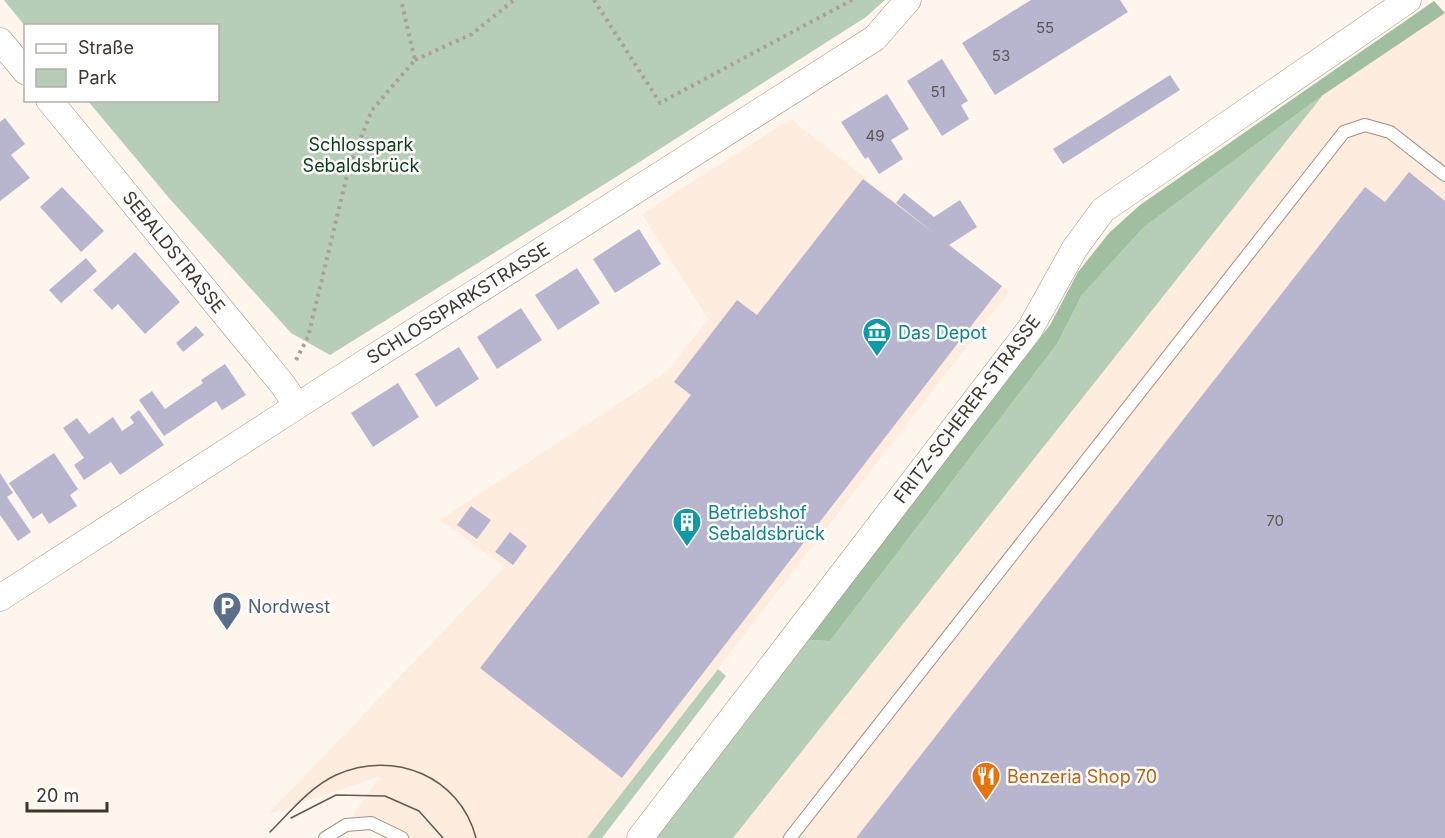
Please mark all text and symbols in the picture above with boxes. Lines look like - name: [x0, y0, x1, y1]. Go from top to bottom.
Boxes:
- house number: 55: [1036, 18, 1054, 37]
- legend: [24, 24, 219, 102]
- text: Straße: [78, 37, 134, 58]
- house number: 53: [992, 46, 1010, 65]
- text: Park: [78, 67, 117, 88]
- house number: 51: [930, 82, 946, 101]
- house number: 49: [866, 126, 885, 145]
- park label: Schlosspark Sebaldsbrück: [303, 134, 420, 176]
- street label: SEBALDSTRASSE: [118, 187, 230, 317]
- street label: SCHLOSSPARKSTRASSE: [363, 238, 553, 368]
- street label: FRITZ-SCHERER-STRASSE: [889, 311, 1045, 507]
- museum icon: Das Depot: [861, 316, 893, 358]
- place label: Das Depot: [898, 322, 987, 343]
- place label: Betriebshof Sebaldsbrück: [708, 502, 825, 544]
- building icon: Betriebshof Sebaldsbrück: [671, 506, 703, 548]
- house number: 70: [1266, 511, 1284, 530]
- parking icon: Nordwest: [211, 590, 243, 632]
- place label: Nordwest: [248, 596, 330, 617]
- restaurant icon: Benzeria Shop 70: [970, 760, 1002, 802]
- place label: Benzeria Shop 70: [1007, 766, 1157, 787]
- scale bar: [27, 775, 106, 813]
- text: 20 m: [36, 785, 79, 806]

